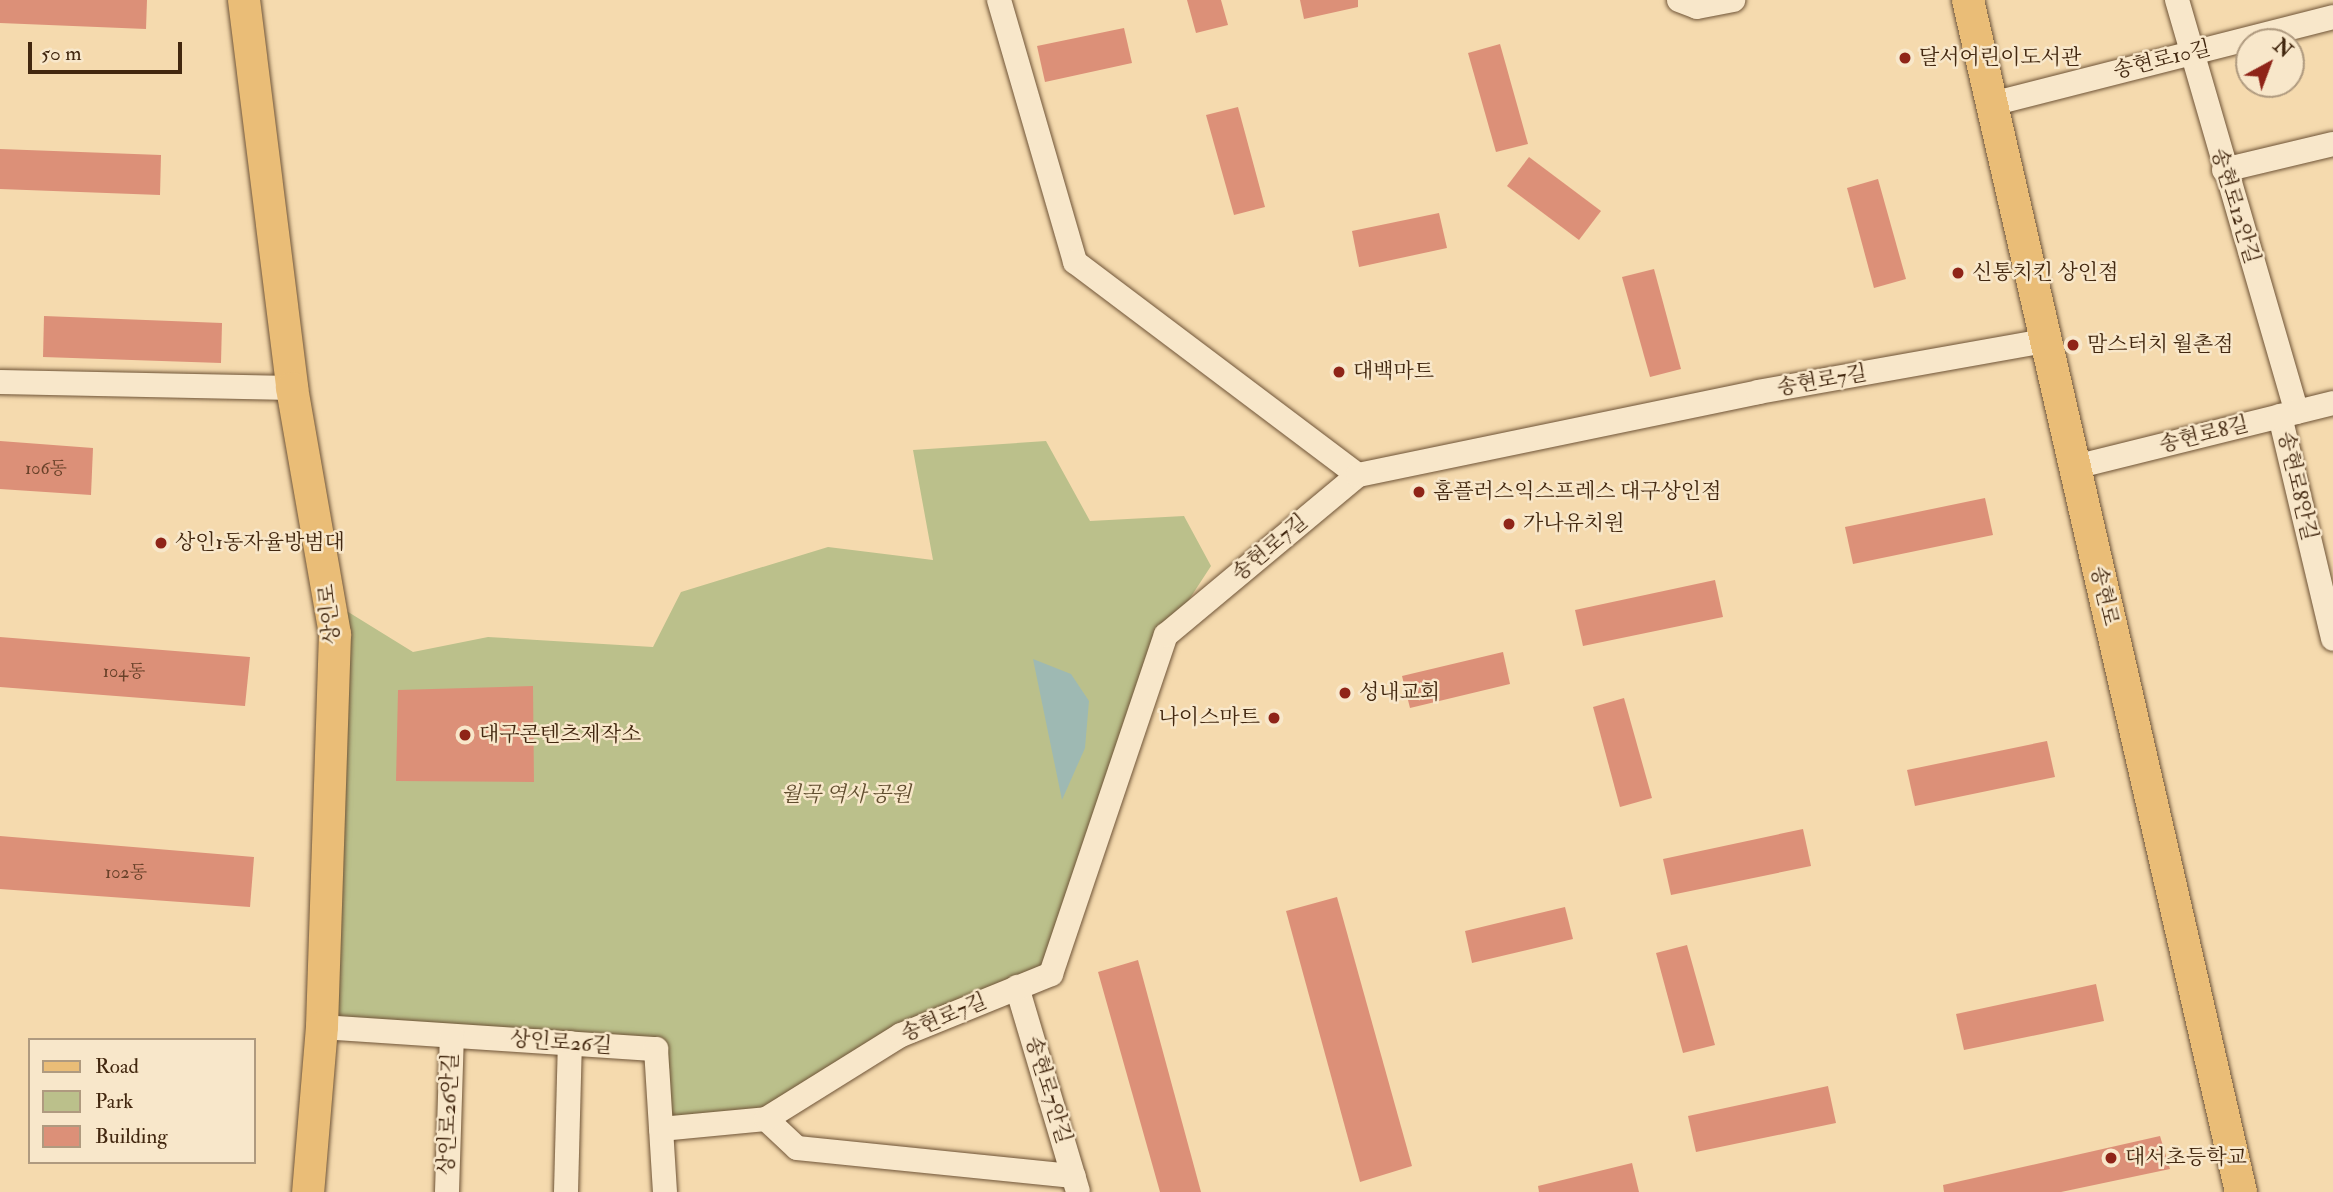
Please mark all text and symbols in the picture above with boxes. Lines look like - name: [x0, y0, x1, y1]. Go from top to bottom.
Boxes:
- scale bar: [32, 28, 186, 72]
- north arrow: [2235, 28, 2305, 98]
- text: N: [2268, 34, 2297, 63]
- street label: 송현로10길: [2111, 36, 2213, 84]
- text: 50 m: [41, 40, 82, 67]
- place label: 달서어린이도서관: [1919, 45, 2081, 71]
- marker: 달서어린이도서관: [1897, 50, 1913, 66]
- street label: 송현로12안길: [2205, 145, 2265, 267]
- place label: 신통치킨 상인점: [1972, 260, 2118, 286]
- marker: 신통치킨 상인점: [1950, 265, 1966, 281]
- place label: 맘스터치 월촌점: [2087, 332, 2233, 358]
- marker: 맘스터치 월촌점: [2065, 337, 2081, 353]
- place label: 대백마트: [1353, 359, 1434, 385]
- street label: 송현로7길: [1775, 361, 1869, 401]
- marker: 대백마트: [1331, 364, 1347, 380]
- street label: 송현로8길: [2157, 412, 2251, 458]
- street label: 송현로8안길: [2272, 429, 2322, 543]
- house number: 106동: [25, 458, 67, 480]
- place label: 홈플러스익스프레스 대구상인점: [1433, 479, 1721, 505]
- marker: 홈플러스익스프레스 대구상인점: [1411, 484, 1427, 500]
- street label: 송현로7길: [1227, 509, 1313, 587]
- place label: 가나유치원: [1523, 511, 1624, 537]
- marker: 가나유치원: [1501, 516, 1517, 532]
- place label: 상인1동자율방범대: [175, 530, 345, 556]
- marker: 상인1동자율방범대: [153, 535, 169, 551]
- street label: 송현로: [2085, 564, 2123, 628]
- street label: 상인로: [314, 582, 346, 646]
- house number: 104동: [103, 661, 145, 683]
- place label: 성내교회: [1359, 680, 1440, 706]
- marker: 성내교회: [1337, 685, 1353, 701]
- place label: 나이스마트: [1159, 705, 1260, 731]
- marker: 나이스마트: [1266, 710, 1282, 726]
- place label: 대구콘텐츠제작소: [479, 722, 641, 748]
- marker: 대구콘텐츠제작소: [457, 727, 473, 743]
- park label: 월곡 역사 공원: [781, 782, 911, 808]
- house number: 102동: [105, 862, 147, 884]
- street label: 송현로7길: [897, 989, 991, 1047]
- street label: 상인로26길: [509, 1027, 613, 1059]
- street label: 송현로7안길: [1020, 1033, 1076, 1147]
- legend: [28, 1038, 256, 1164]
- street label: 상인로26안길: [434, 1052, 464, 1176]
- text: Road: [95, 1053, 139, 1080]
- text: Park: [95, 1088, 133, 1115]
- text: Building: [95, 1123, 168, 1150]
- place label: 대서초등학교: [2125, 1145, 2247, 1171]
- marker: 대서초등학교: [2103, 1150, 2119, 1166]

